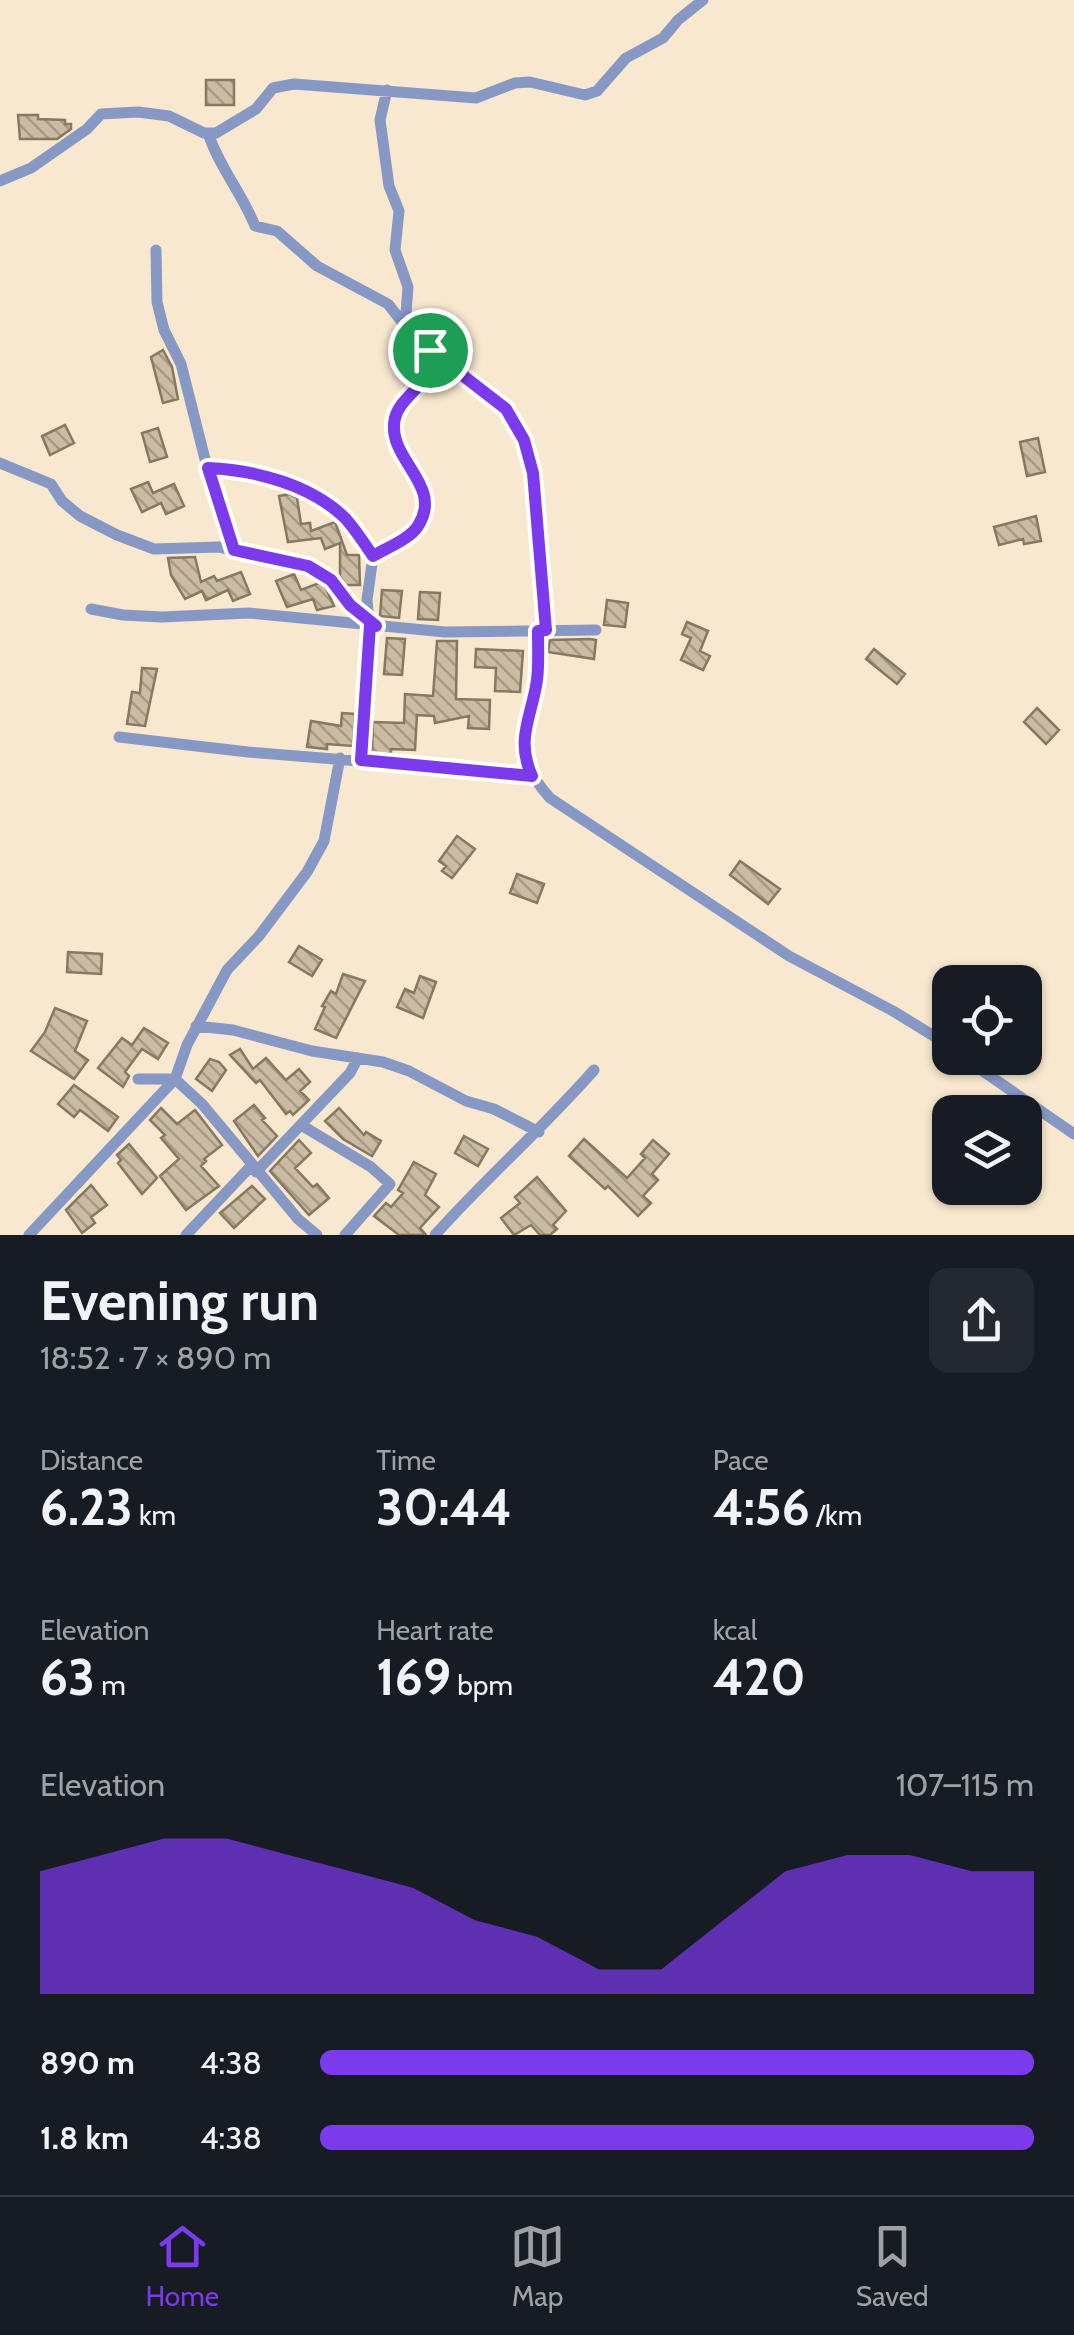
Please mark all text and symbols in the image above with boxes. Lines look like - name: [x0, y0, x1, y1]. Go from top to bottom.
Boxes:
- pin: [388, 308, 473, 393]
- icon: arrive: [403, 323, 458, 378]
- map controls: [932, 965, 1042, 1205]
- button: locate: [932, 965, 1042, 1075]
- button: layers: [932, 1095, 1042, 1205]
- text: Evening run: [40, 1267, 319, 1334]
- button: share: [929, 1268, 1034, 1373]
- text: 18:52 · 7 × 890 m: [40, 1338, 271, 1377]
- text: Distance: [40, 1443, 143, 1477]
- text: Time: [376, 1443, 436, 1477]
- text: Pace: [713, 1443, 769, 1477]
- text: 6.23: [40, 1477, 133, 1538]
- text: 30:44: [376, 1477, 512, 1538]
- text: 4:56: [713, 1477, 810, 1538]
- text: km: [133, 1498, 176, 1532]
- text: /km: [810, 1498, 862, 1532]
- text: Elevation: [40, 1613, 149, 1647]
- text: Heart rate: [376, 1613, 494, 1647]
- text: kcal: [713, 1613, 757, 1647]
- text: 63: [40, 1647, 95, 1708]
- text: 169: [376, 1647, 451, 1708]
- text: 420: [713, 1647, 805, 1708]
- text: m: [95, 1668, 126, 1702]
- text: bpm: [451, 1668, 513, 1702]
- text: Elevation: [40, 1765, 165, 1804]
- text: 107–115 m: [896, 1765, 1034, 1804]
- text: 890 m: [40, 2043, 135, 2082]
- text: 4:38: [200, 2043, 262, 2082]
- text: 1.8 km: [40, 2118, 129, 2157]
- text: 4:38: [200, 2118, 262, 2157]
- tab: Home: [145, 2219, 219, 2313]
- tab: Map: [510, 2219, 565, 2313]
- tab: Saved: [856, 2219, 929, 2313]

